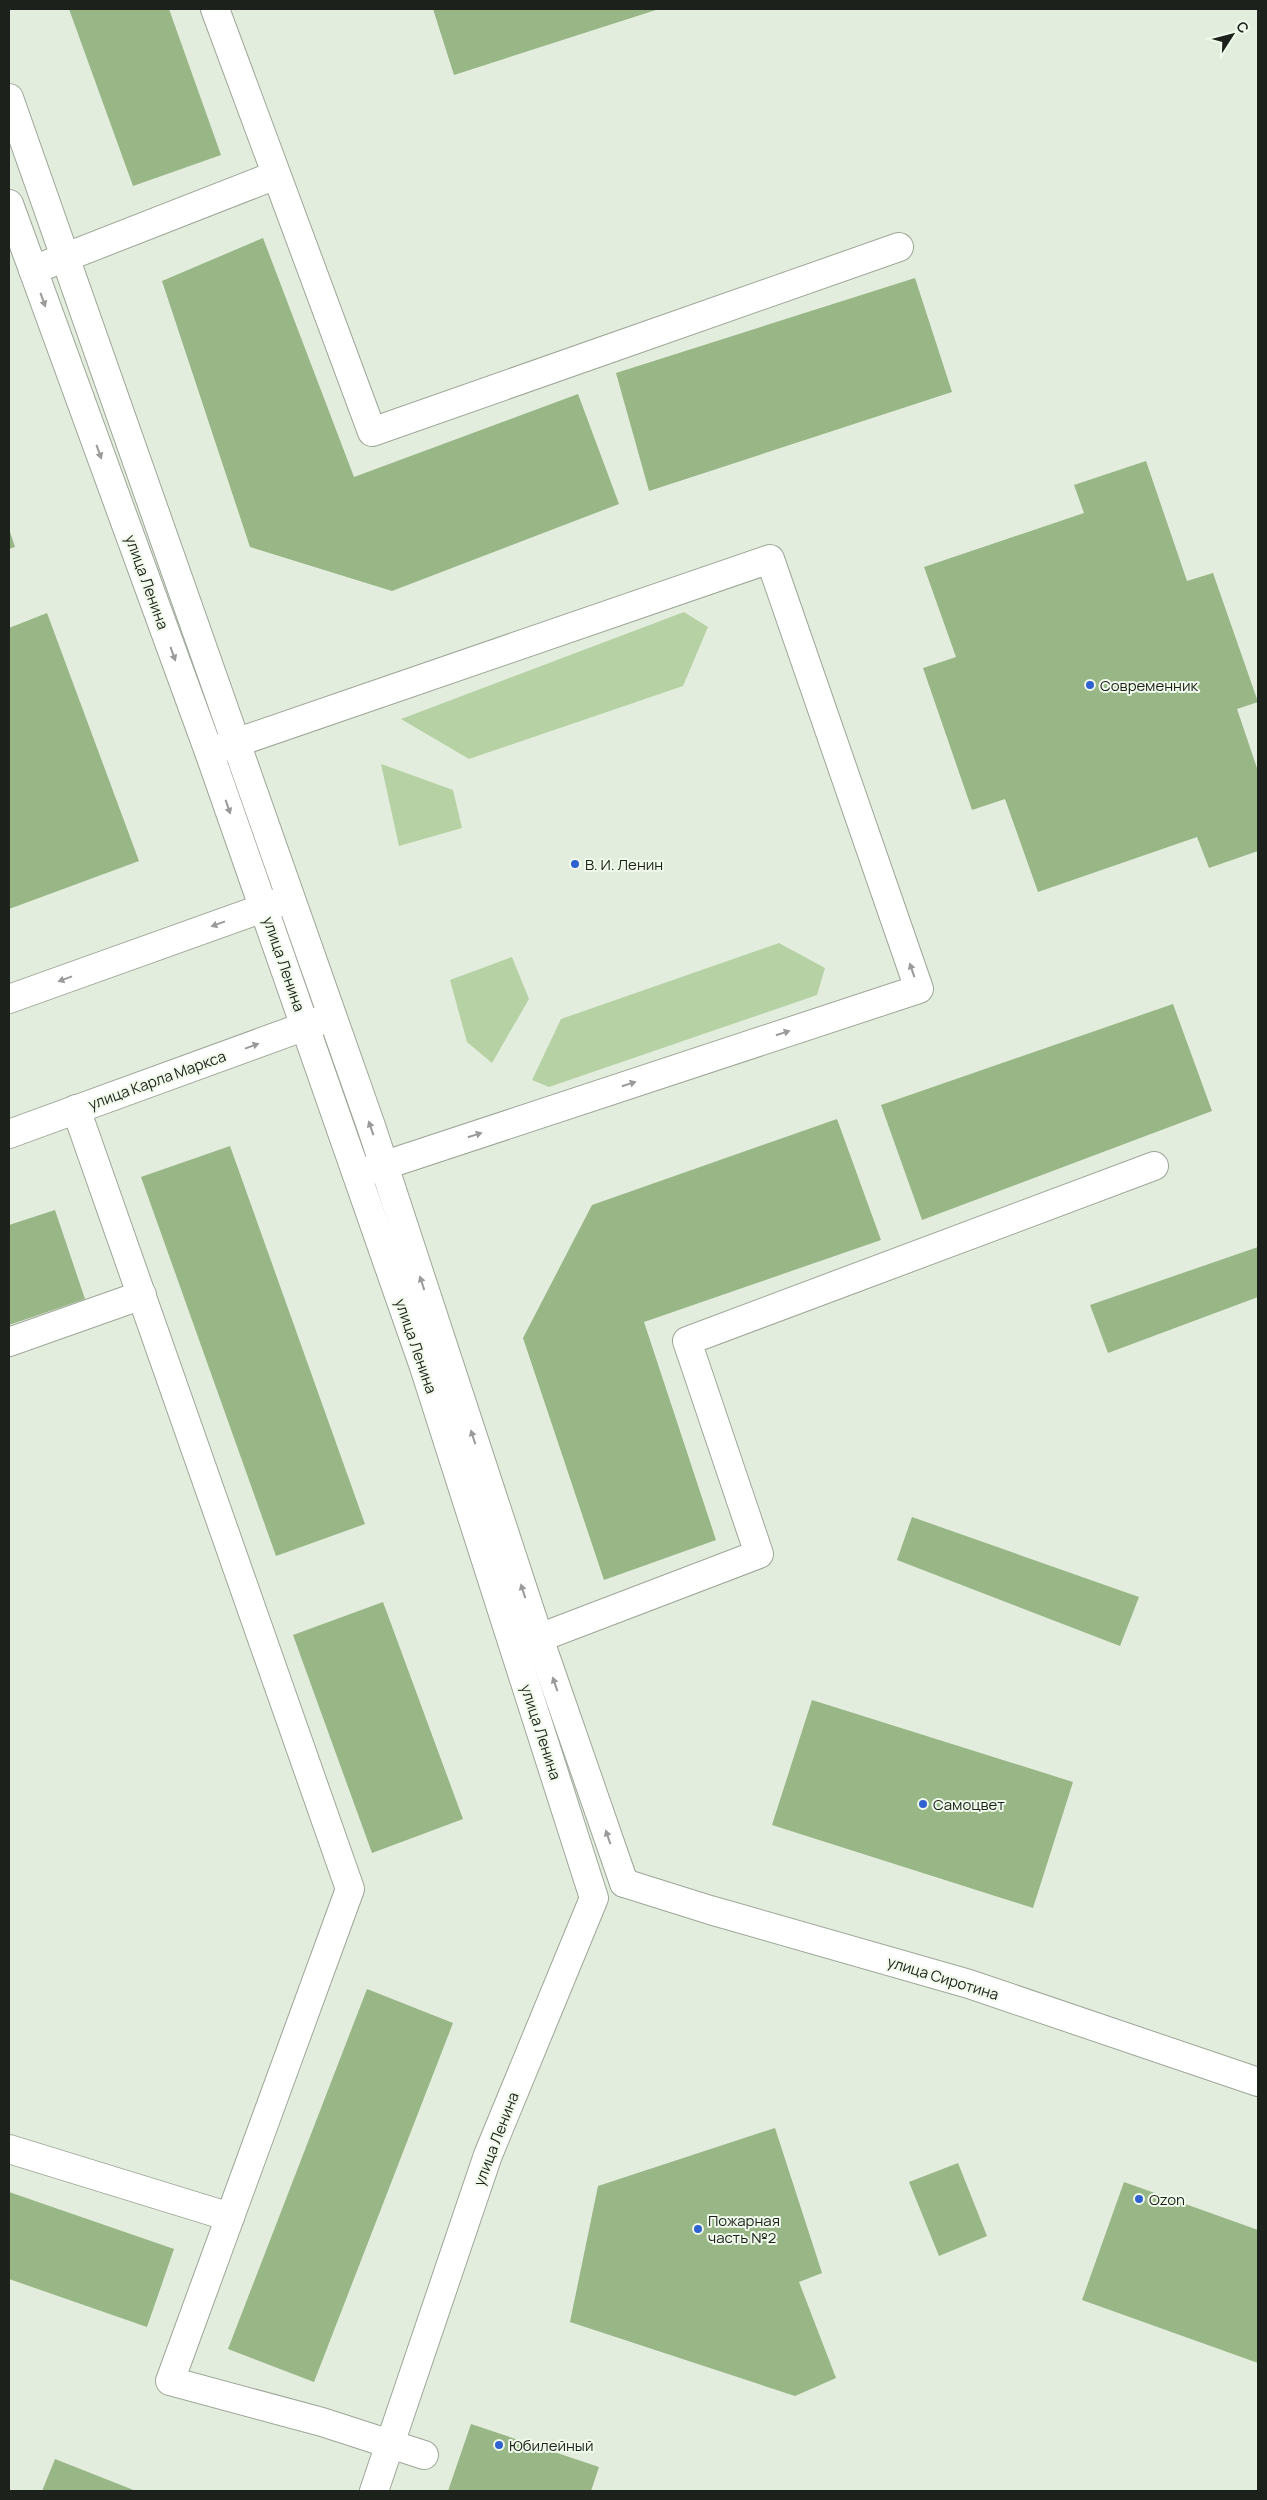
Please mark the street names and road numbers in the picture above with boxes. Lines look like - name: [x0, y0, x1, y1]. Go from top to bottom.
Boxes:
- street label: улица Ленина: [120, 532, 174, 632]
- street label: улица Ленина: [258, 914, 310, 1014]
- street label: улица Карла Маркса: [85, 1045, 229, 1115]
- street label: улица Ленина: [390, 1296, 442, 1396]
- street label: улица Ленина: [516, 1682, 566, 1782]
- street label: улица Сиротина: [885, 1951, 1001, 2005]
- street label: улица Ленина: [468, 2089, 524, 2189]

